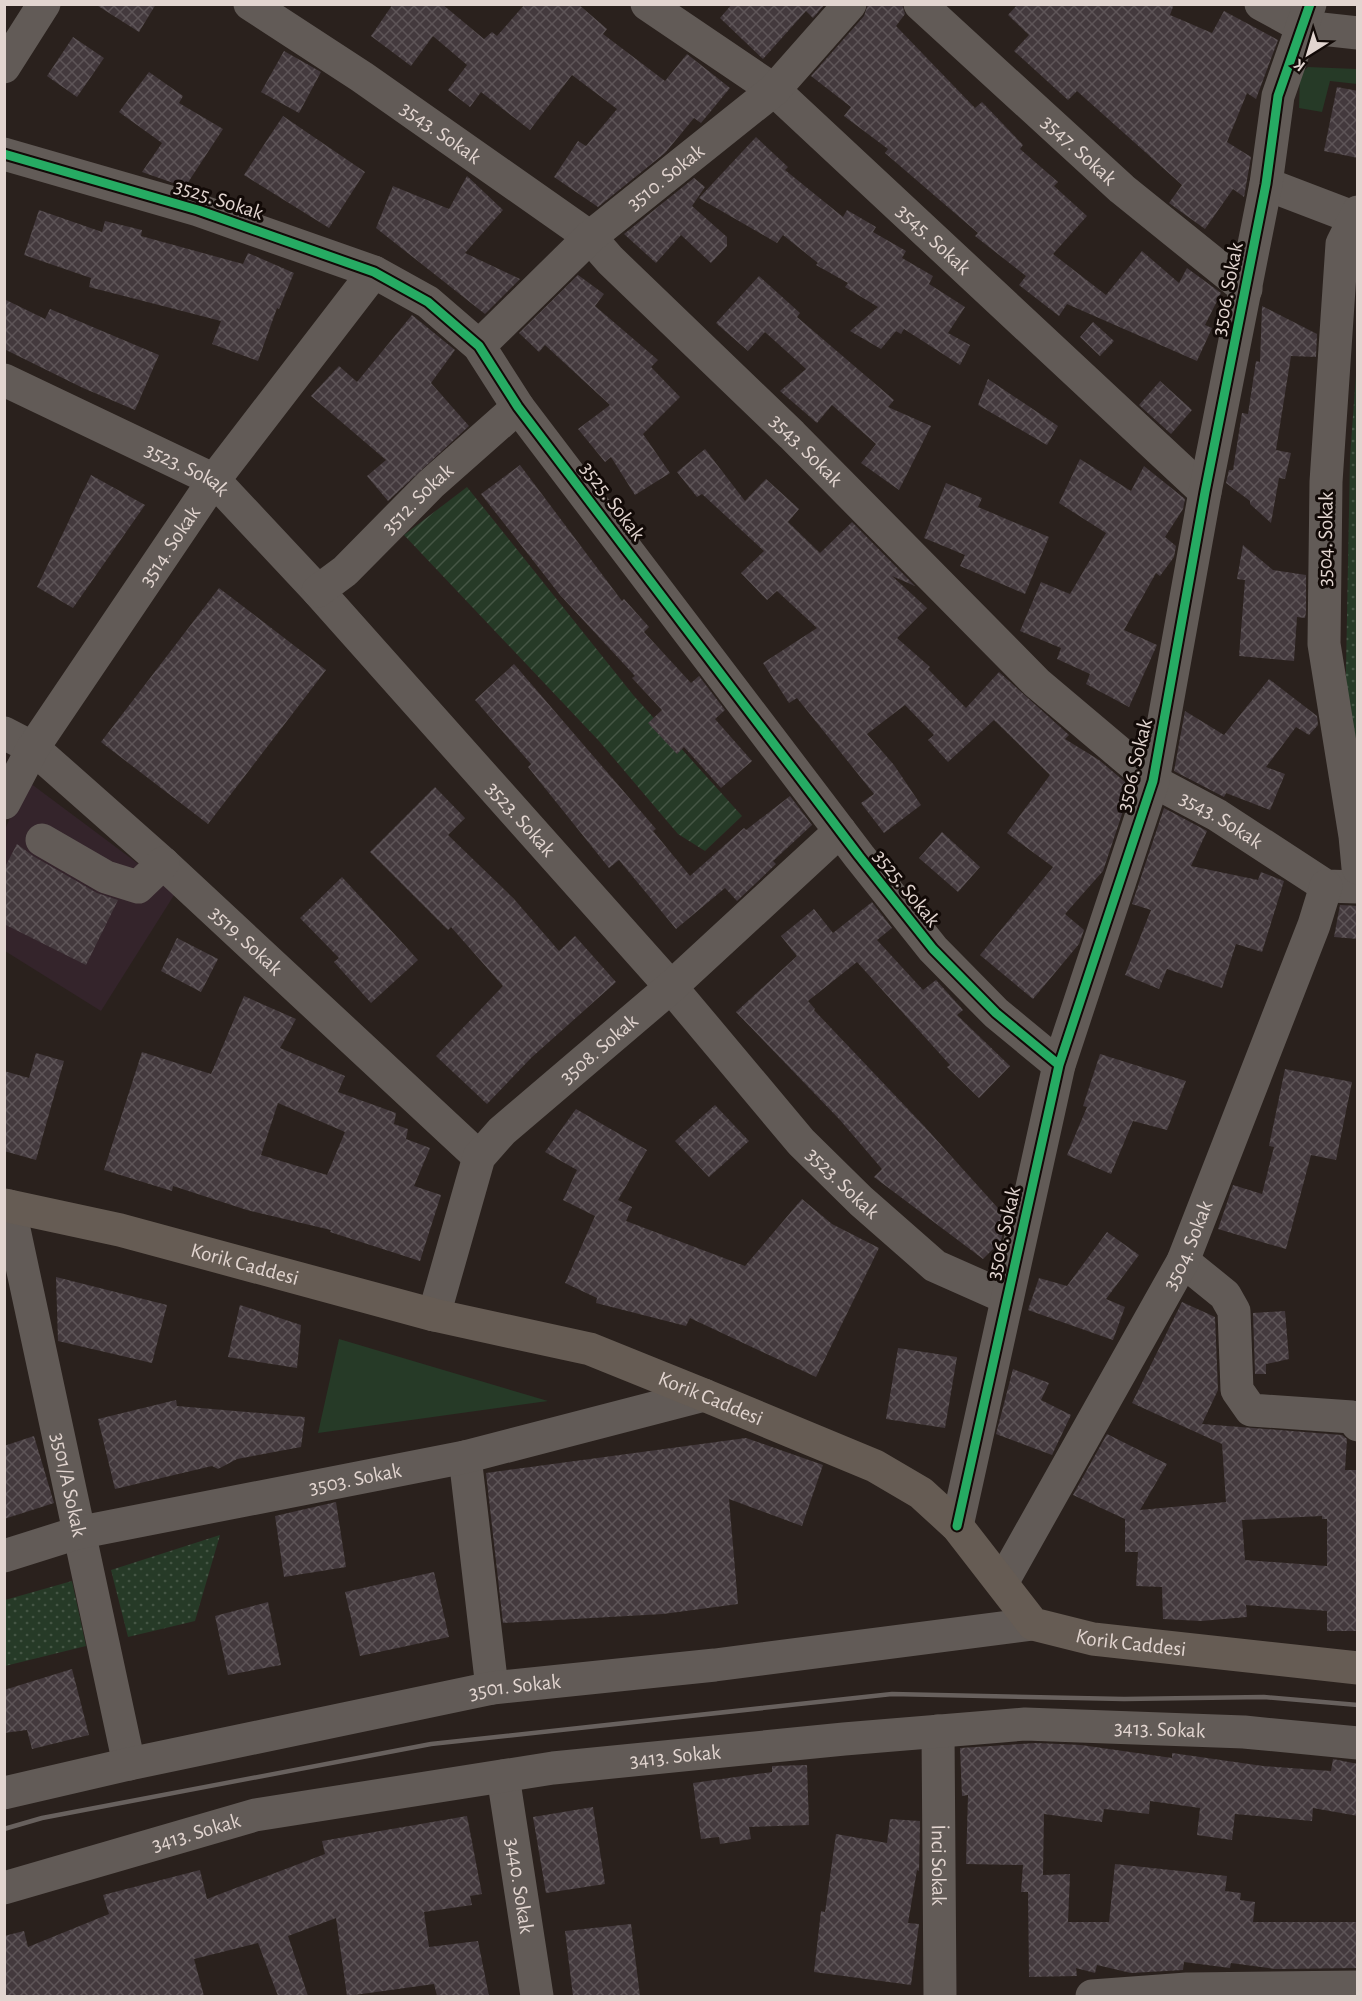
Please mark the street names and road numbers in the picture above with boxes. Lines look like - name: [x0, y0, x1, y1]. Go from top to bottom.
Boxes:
- street label: 3543. Sokak: [397, 98, 485, 168]
- street label: 3547. Sokak: [1038, 111, 1121, 190]
- street label: 3510. Sokak: [623, 140, 709, 214]
- street label: 3525. Sokak: [172, 175, 266, 224]
- street label: 3545. Sokak: [892, 200, 975, 279]
- street label: 3506. Sokak: [1208, 240, 1247, 338]
- street label: 3543. Sokak: [766, 410, 847, 491]
- street label: 3523. Sokak: [142, 439, 234, 501]
- street label: 3525. Sokak: [576, 458, 649, 545]
- street label: 3512. Sokak: [378, 459, 458, 538]
- street label: 3504. Sokak: [1314, 491, 1337, 587]
- street label: 3514. Sokak: [136, 502, 204, 590]
- street label: 3506. Sokak: [1113, 716, 1156, 814]
- street label: 3523. Sokak: [482, 778, 560, 861]
- street label: 3543. Sokak: [1176, 787, 1267, 853]
- street label: 3525. Sokak: [869, 846, 944, 931]
- street label: 3519. Sokak: [205, 902, 287, 980]
- street label: 3508. Sokak: [556, 1010, 642, 1088]
- street label: 3523. Sokak: [802, 1144, 883, 1223]
- street label: 3506. Sokak: [983, 1184, 1024, 1282]
- street label: 3504. Sokak: [1159, 1197, 1217, 1293]
- street label: Korik Caddesi: [188, 1240, 301, 1289]
- street label: Korik Caddesi: [655, 1368, 766, 1429]
- street label: 3501/A Sokak: [47, 1431, 90, 1539]
- street label: 3503. Sokak: [307, 1460, 404, 1498]
- street label: Korik Caddesi: [1074, 1625, 1187, 1660]
- street label: 3501. Sokak: [467, 1671, 562, 1704]
- street label: 3413. Sokak: [1114, 1717, 1206, 1742]
- street label: 3413. Sokak: [629, 1741, 722, 1771]
- street label: 3413. Sokak: [149, 1810, 243, 1855]
- street label: İnci Sokak: [928, 1824, 950, 1906]
- street label: 3440. Sokak: [502, 1836, 537, 1935]

